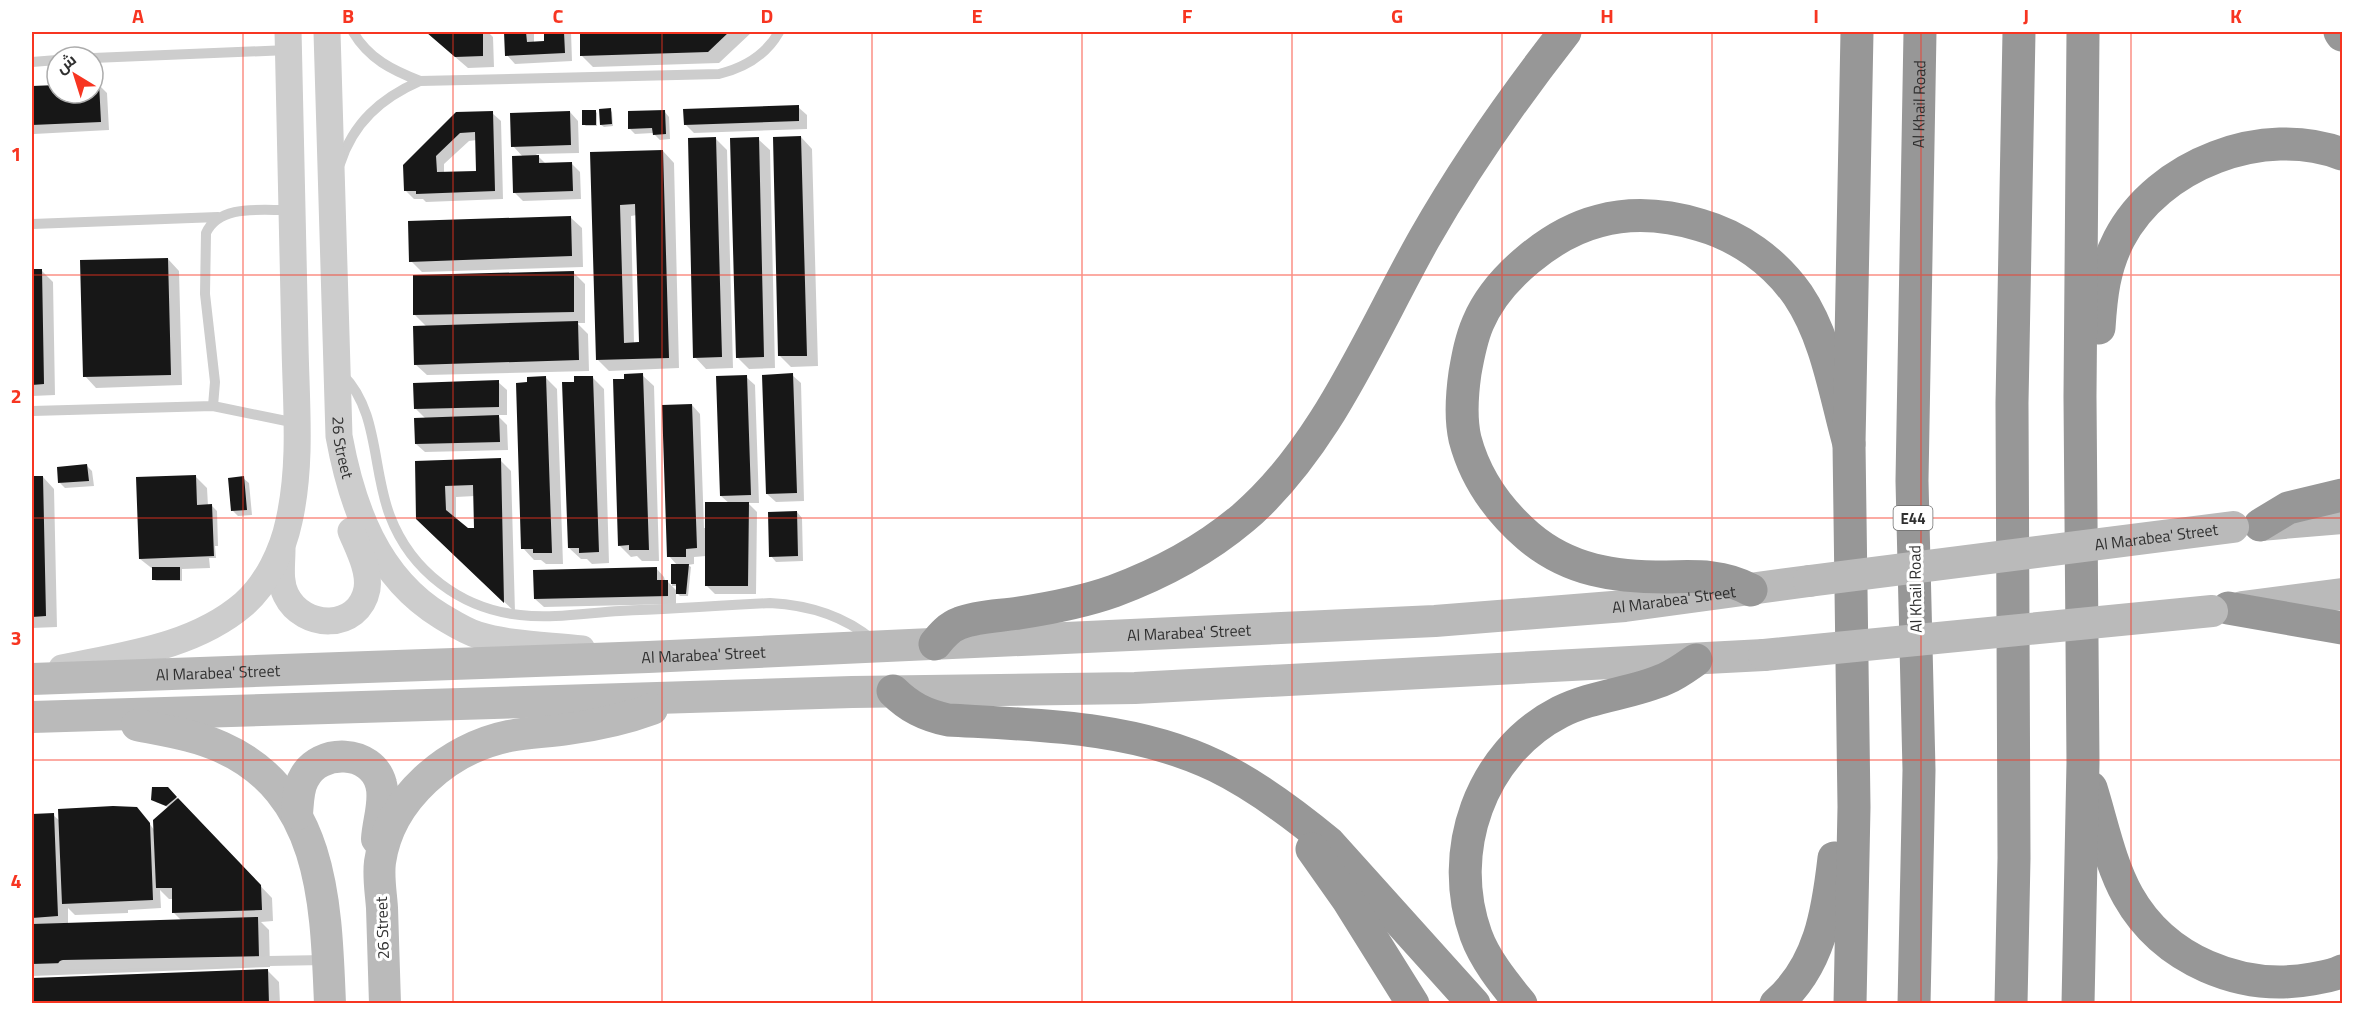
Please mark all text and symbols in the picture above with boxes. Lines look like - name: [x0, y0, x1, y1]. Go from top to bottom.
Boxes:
- text: A: [132, 0, 144, 31]
- text: B: [342, 0, 354, 31]
- text: C: [553, 0, 564, 31]
- text: D: [761, 0, 773, 31]
- text: E: [971, 0, 983, 31]
- text: F: [1182, 0, 1193, 31]
- text: G: [1391, 0, 1403, 31]
- text: H: [1600, 0, 1614, 31]
- text: I: [1813, 0, 1819, 31]
- text: J: [2023, 0, 2029, 31]
- text: K: [2230, 0, 2242, 31]
- north arrow: [45, 45, 105, 105]
- text: ش: [50, 47, 81, 79]
- street label: Al Khail Road: [1906, 60, 1931, 148]
- text: 1: [10, 138, 22, 169]
- text: 2: [10, 380, 22, 411]
- street label: 26 Street: [326, 416, 360, 482]
- road number: E44: [1894, 506, 1932, 530]
- street label: Al Marabea' Street: [2093, 517, 2220, 557]
- street label: Al Khail Road: [1902, 545, 1928, 633]
- street label: Al Marabea' Street: [1611, 579, 1737, 619]
- street label: Al Marabea' Street: [1126, 617, 1252, 647]
- text: 3: [10, 622, 22, 653]
- street label: Al Marabea' Street: [641, 640, 767, 669]
- street label: Al Marabea' Street: [155, 658, 281, 687]
- text: 4: [10, 865, 22, 896]
- street label: 26 Street: [369, 896, 395, 960]

